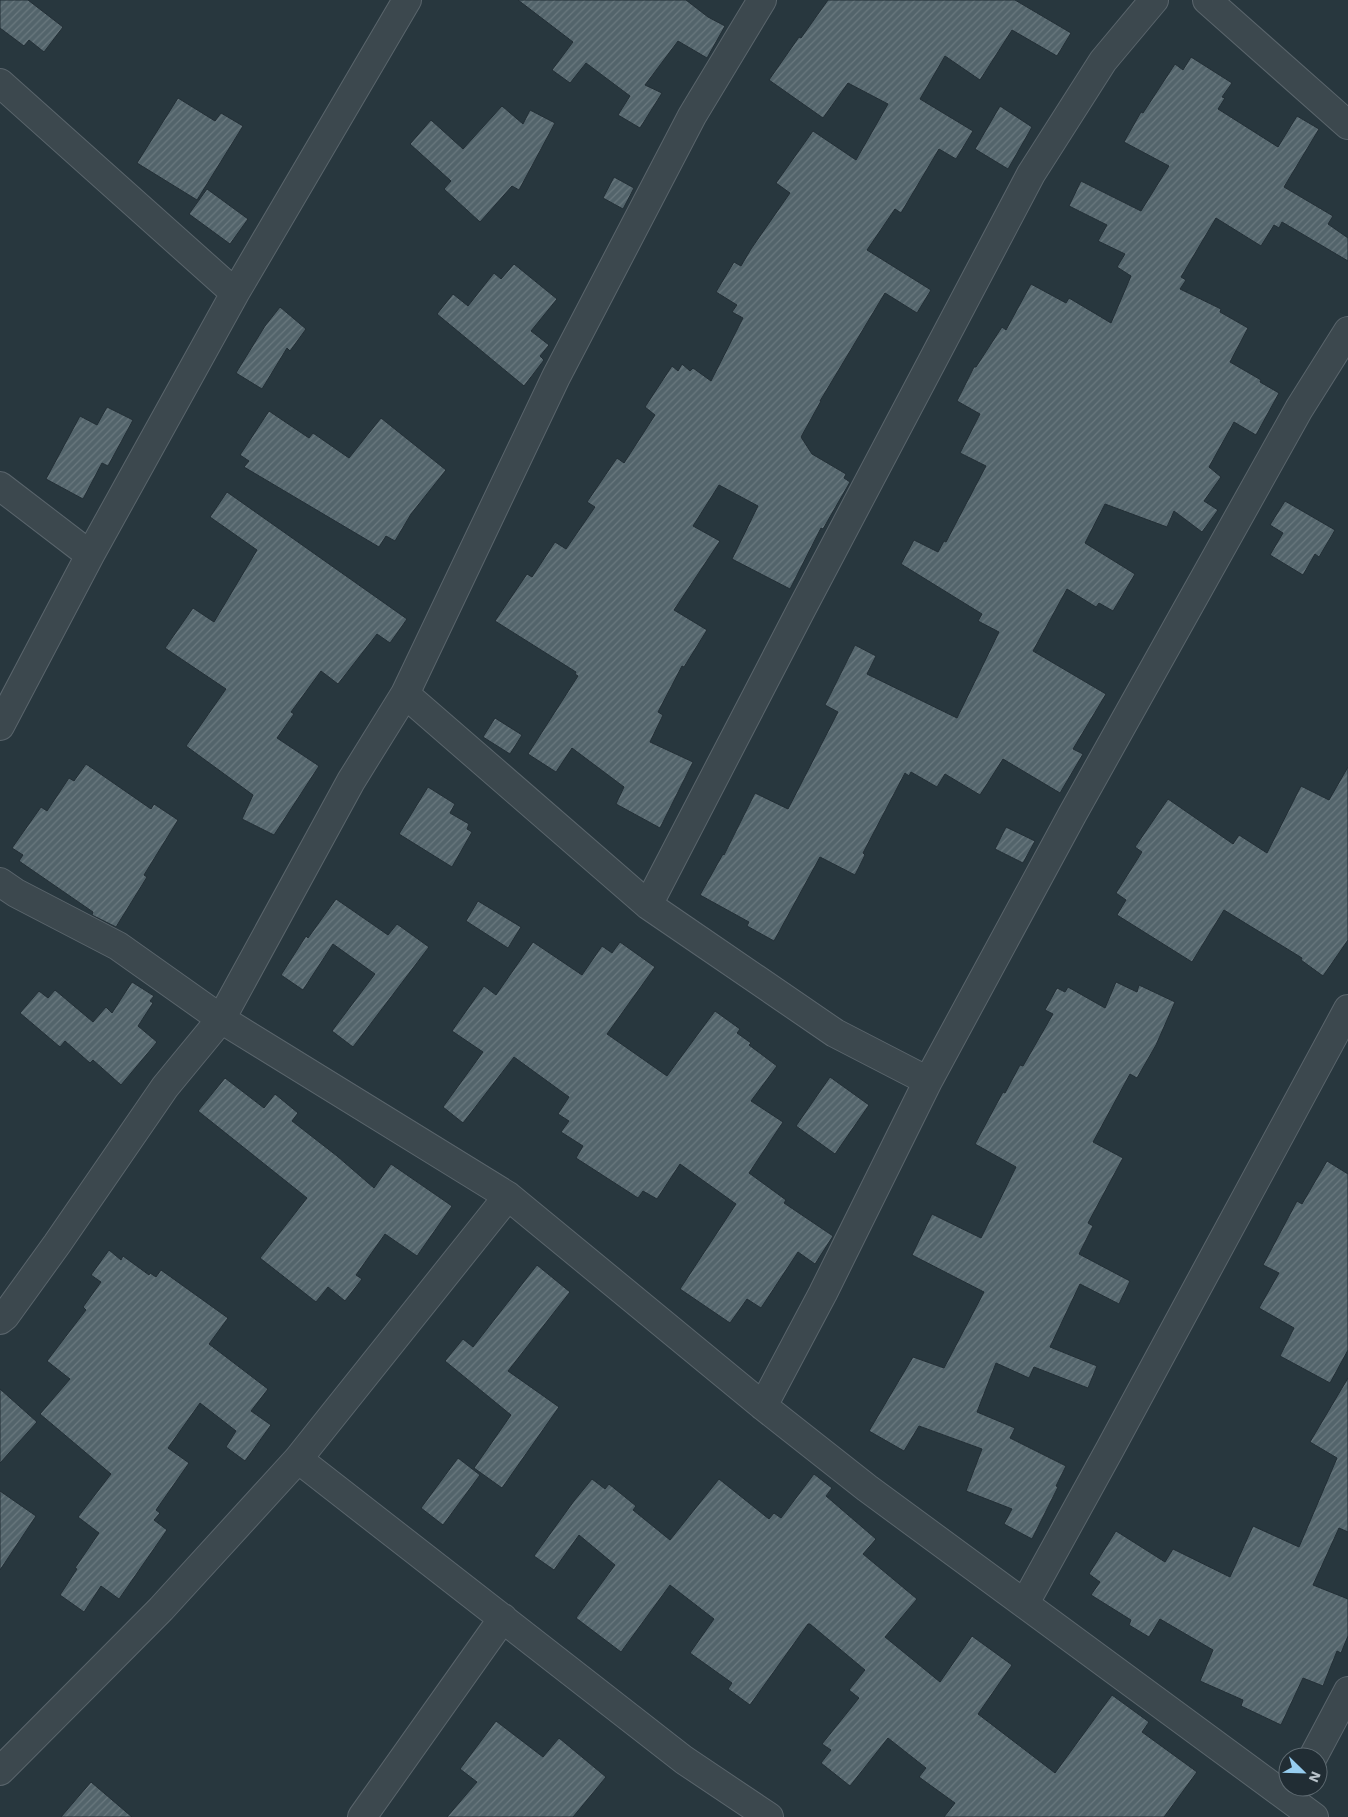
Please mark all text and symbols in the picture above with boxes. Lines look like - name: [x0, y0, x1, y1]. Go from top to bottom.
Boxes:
- north arrow: [1278, 1747, 1328, 1797]
- text: N: [1306, 1769, 1324, 1785]

